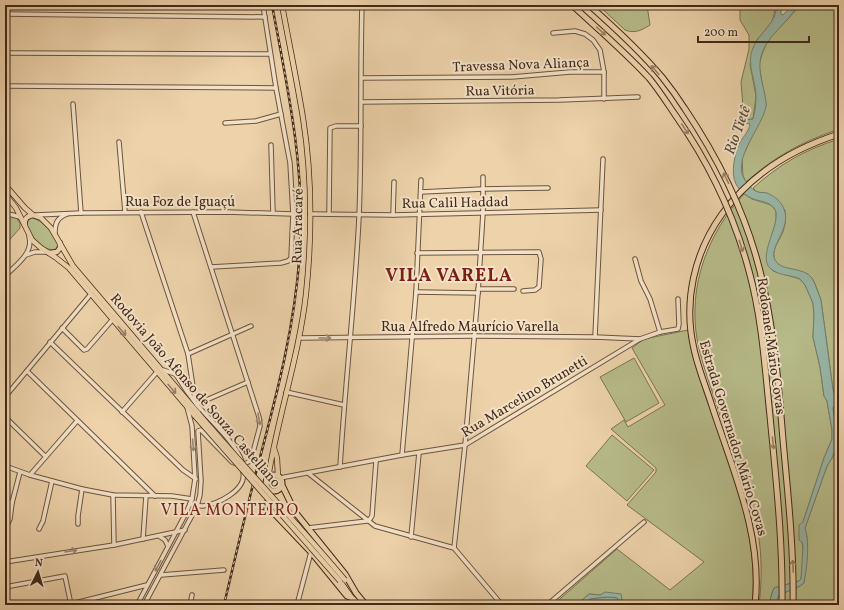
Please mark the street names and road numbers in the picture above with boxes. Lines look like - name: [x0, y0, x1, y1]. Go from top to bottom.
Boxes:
- street label: Travessa Nova Aliança: [452, 54, 590, 77]
- street label: Rua Vitória: [465, 81, 535, 102]
- street label: Rua Aracaré: [288, 188, 309, 264]
- street label: Rua Foz de Iguaçú: [125, 193, 235, 212]
- street label: Rua Calil Haddad: [401, 193, 509, 214]
- street label: Rodoanel Mário Covas: [751, 276, 790, 416]
- street label: Rodovia João Afonso de Souza Castellano: [105, 290, 284, 492]
- street label: Rua Alfredo Maurício Varella: [381, 318, 559, 337]
- street label: Estrada Governador Mário Covas: [694, 338, 771, 539]
- street label: Rua Marcelino Brunetti: [458, 352, 592, 443]

